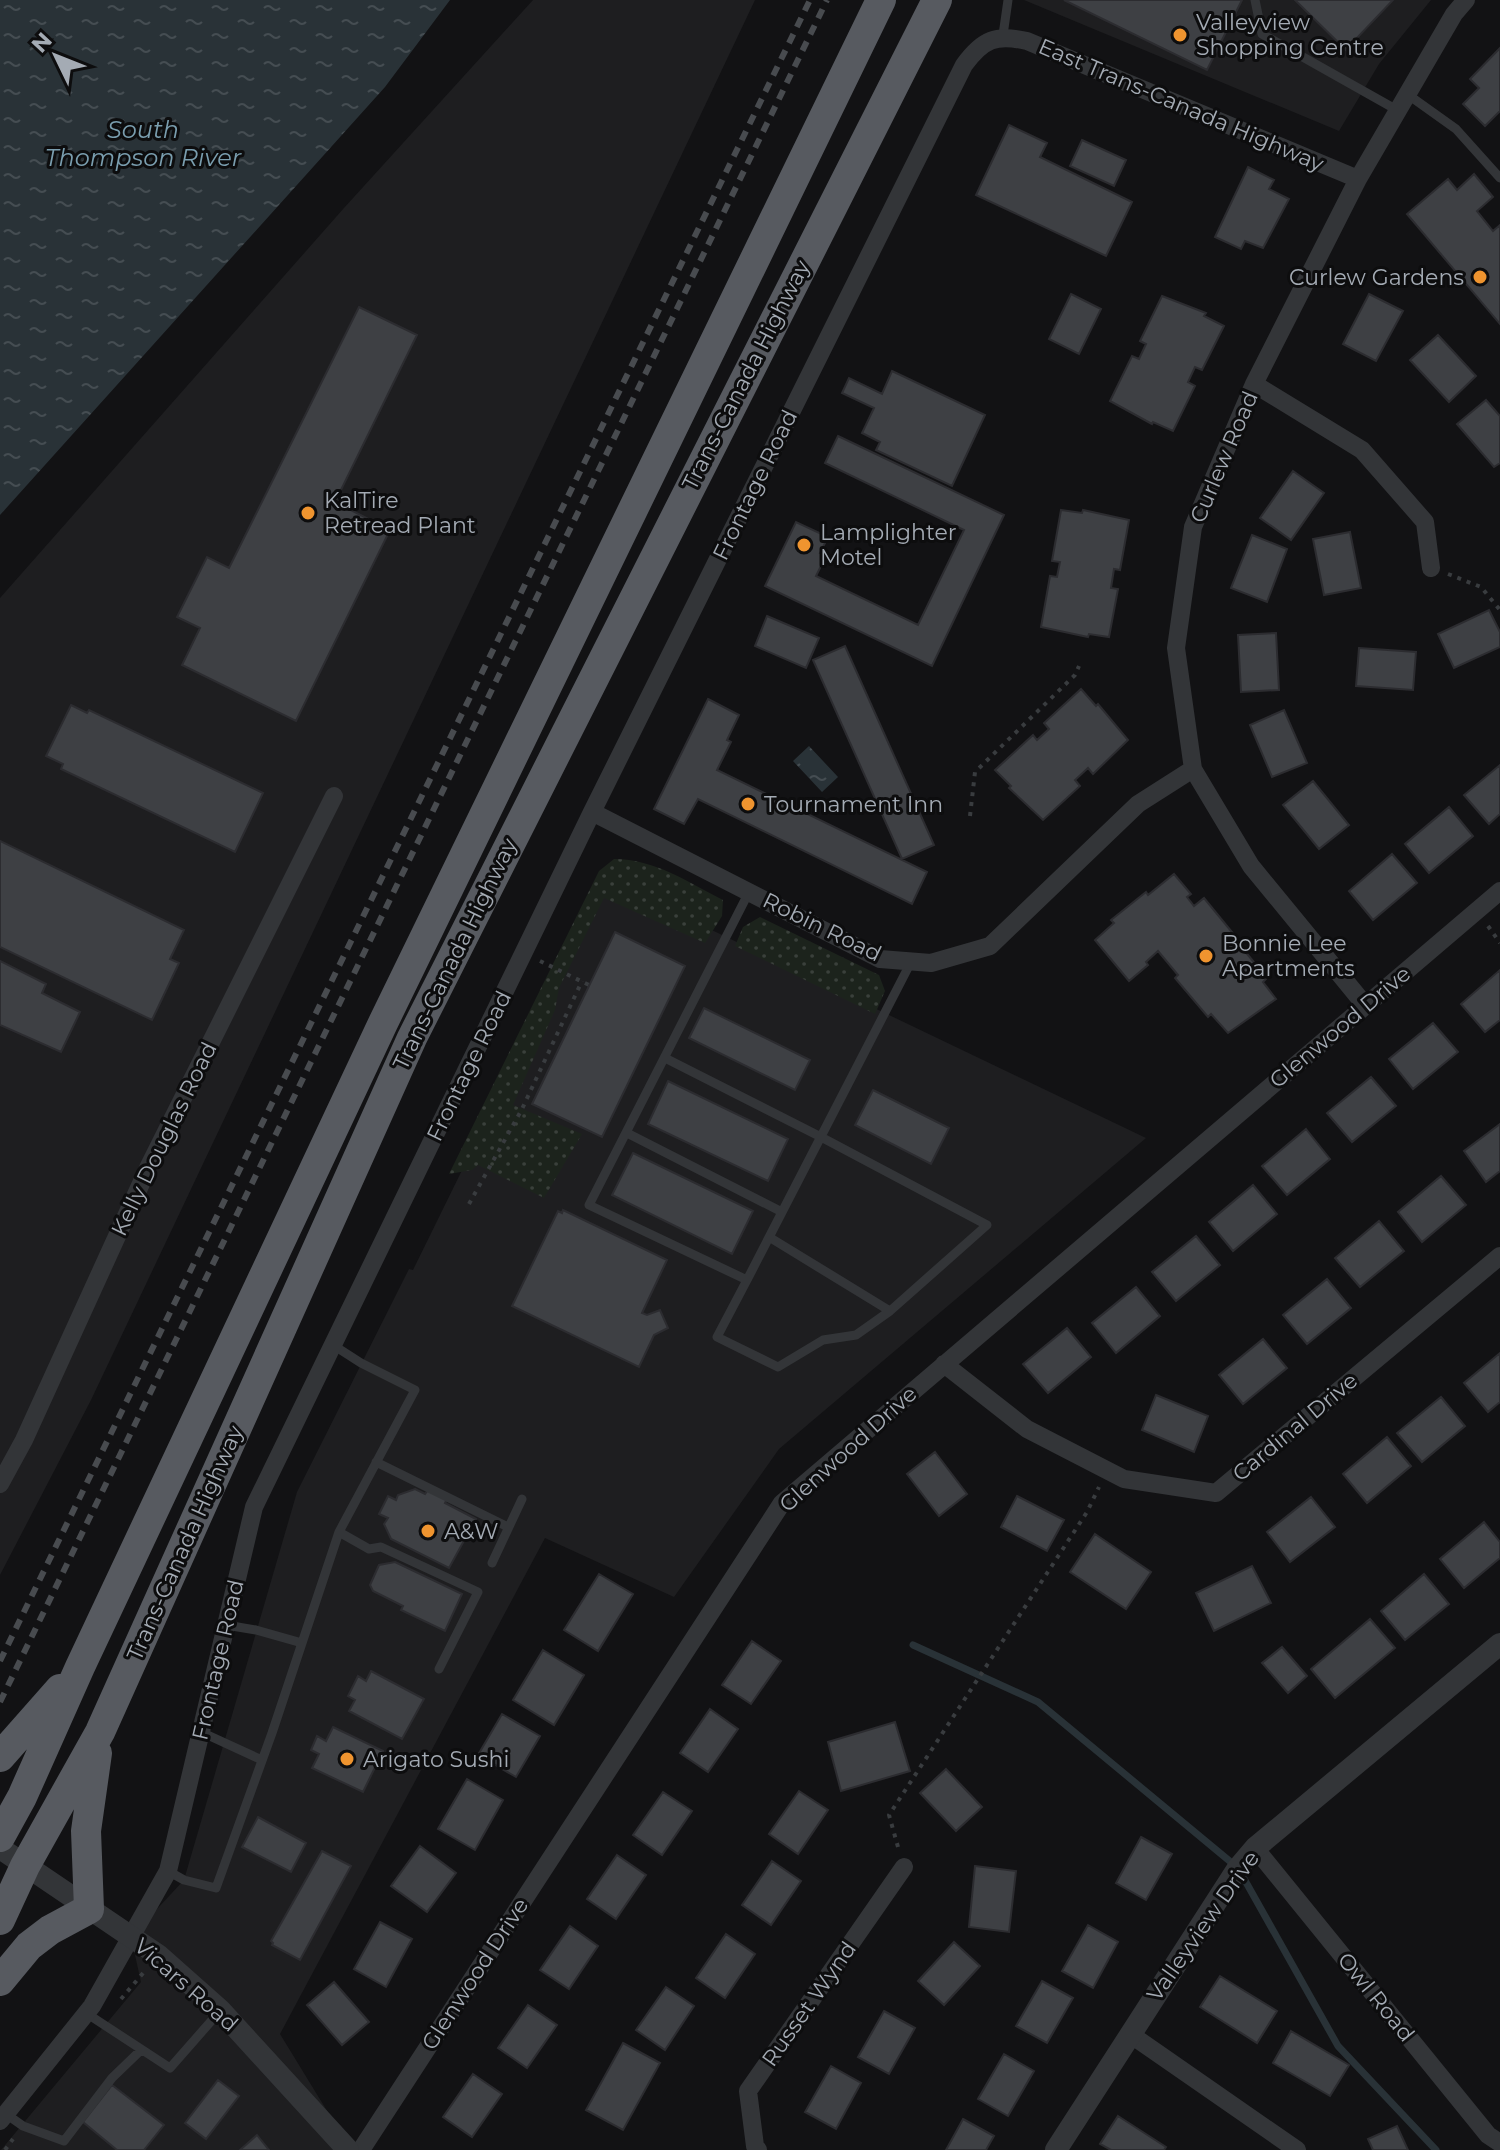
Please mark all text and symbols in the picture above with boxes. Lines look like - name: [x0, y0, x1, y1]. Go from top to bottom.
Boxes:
- place label: Valleyview Shopping Centre: [1196, 9, 1384, 61]
- north arrow: [16, 16, 96, 96]
- marker: Valleyview Shopping Centre: [1171, 26, 1189, 44]
- text: N: [26, 27, 58, 58]
- street label: East Trans-Canada Highway: [1034, 33, 1328, 177]
- water label: South Thompson River: [45, 115, 243, 172]
- street label: Trans-Canada Highway: [676, 256, 816, 494]
- place label: Curlew Gardens: [1289, 264, 1464, 291]
- marker: Curlew Gardens: [1471, 268, 1489, 286]
- street label: Curlew Road: [1184, 387, 1264, 527]
- street label: Frontage Road: [707, 405, 803, 565]
- place label: KalTire Retread Plant: [324, 487, 476, 539]
- marker: KalTire Retread Plant: [299, 504, 317, 522]
- place label: Lamplighter Motel: [820, 519, 957, 571]
- marker: Lamplighter Motel: [795, 536, 813, 554]
- place label: Tournament Inn: [764, 791, 943, 818]
- marker: Tournament Inn: [739, 795, 757, 813]
- street label: Trans-Canada Highway: [387, 834, 523, 1074]
- street label: Robin Road: [758, 887, 886, 967]
- place label: Bonnie Lee Apartments: [1222, 930, 1355, 982]
- marker: Bonnie Lee Apartments: [1197, 947, 1215, 965]
- street label: Glenwood Drive: [1264, 960, 1416, 1094]
- street label: Frontage Road: [421, 986, 517, 1146]
- street label: Kelly Douglas Road: [105, 1038, 223, 1240]
- street label: Cardinal Drive: [1227, 1367, 1363, 1487]
- street label: Glenwood Drive: [774, 1380, 922, 1518]
- street label: Trans-Canada Highway: [121, 1421, 249, 1665]
- place label: A&W: [444, 1518, 499, 1545]
- marker: A&W: [419, 1522, 437, 1540]
- street label: Frontage Road: [186, 1577, 250, 1743]
- place label: Arigato Sushi: [363, 1746, 509, 1773]
- marker: Arigato Sushi: [338, 1750, 356, 1768]
- street label: Valleyview Drive: [1141, 1846, 1265, 2006]
- street label: Glenwood Drive: [416, 1893, 534, 2055]
- street label: Vicars Road: [128, 1932, 244, 2038]
- street label: Russet Wynd: [756, 1936, 862, 2072]
- street label: Owl Road: [1332, 1947, 1420, 2047]

